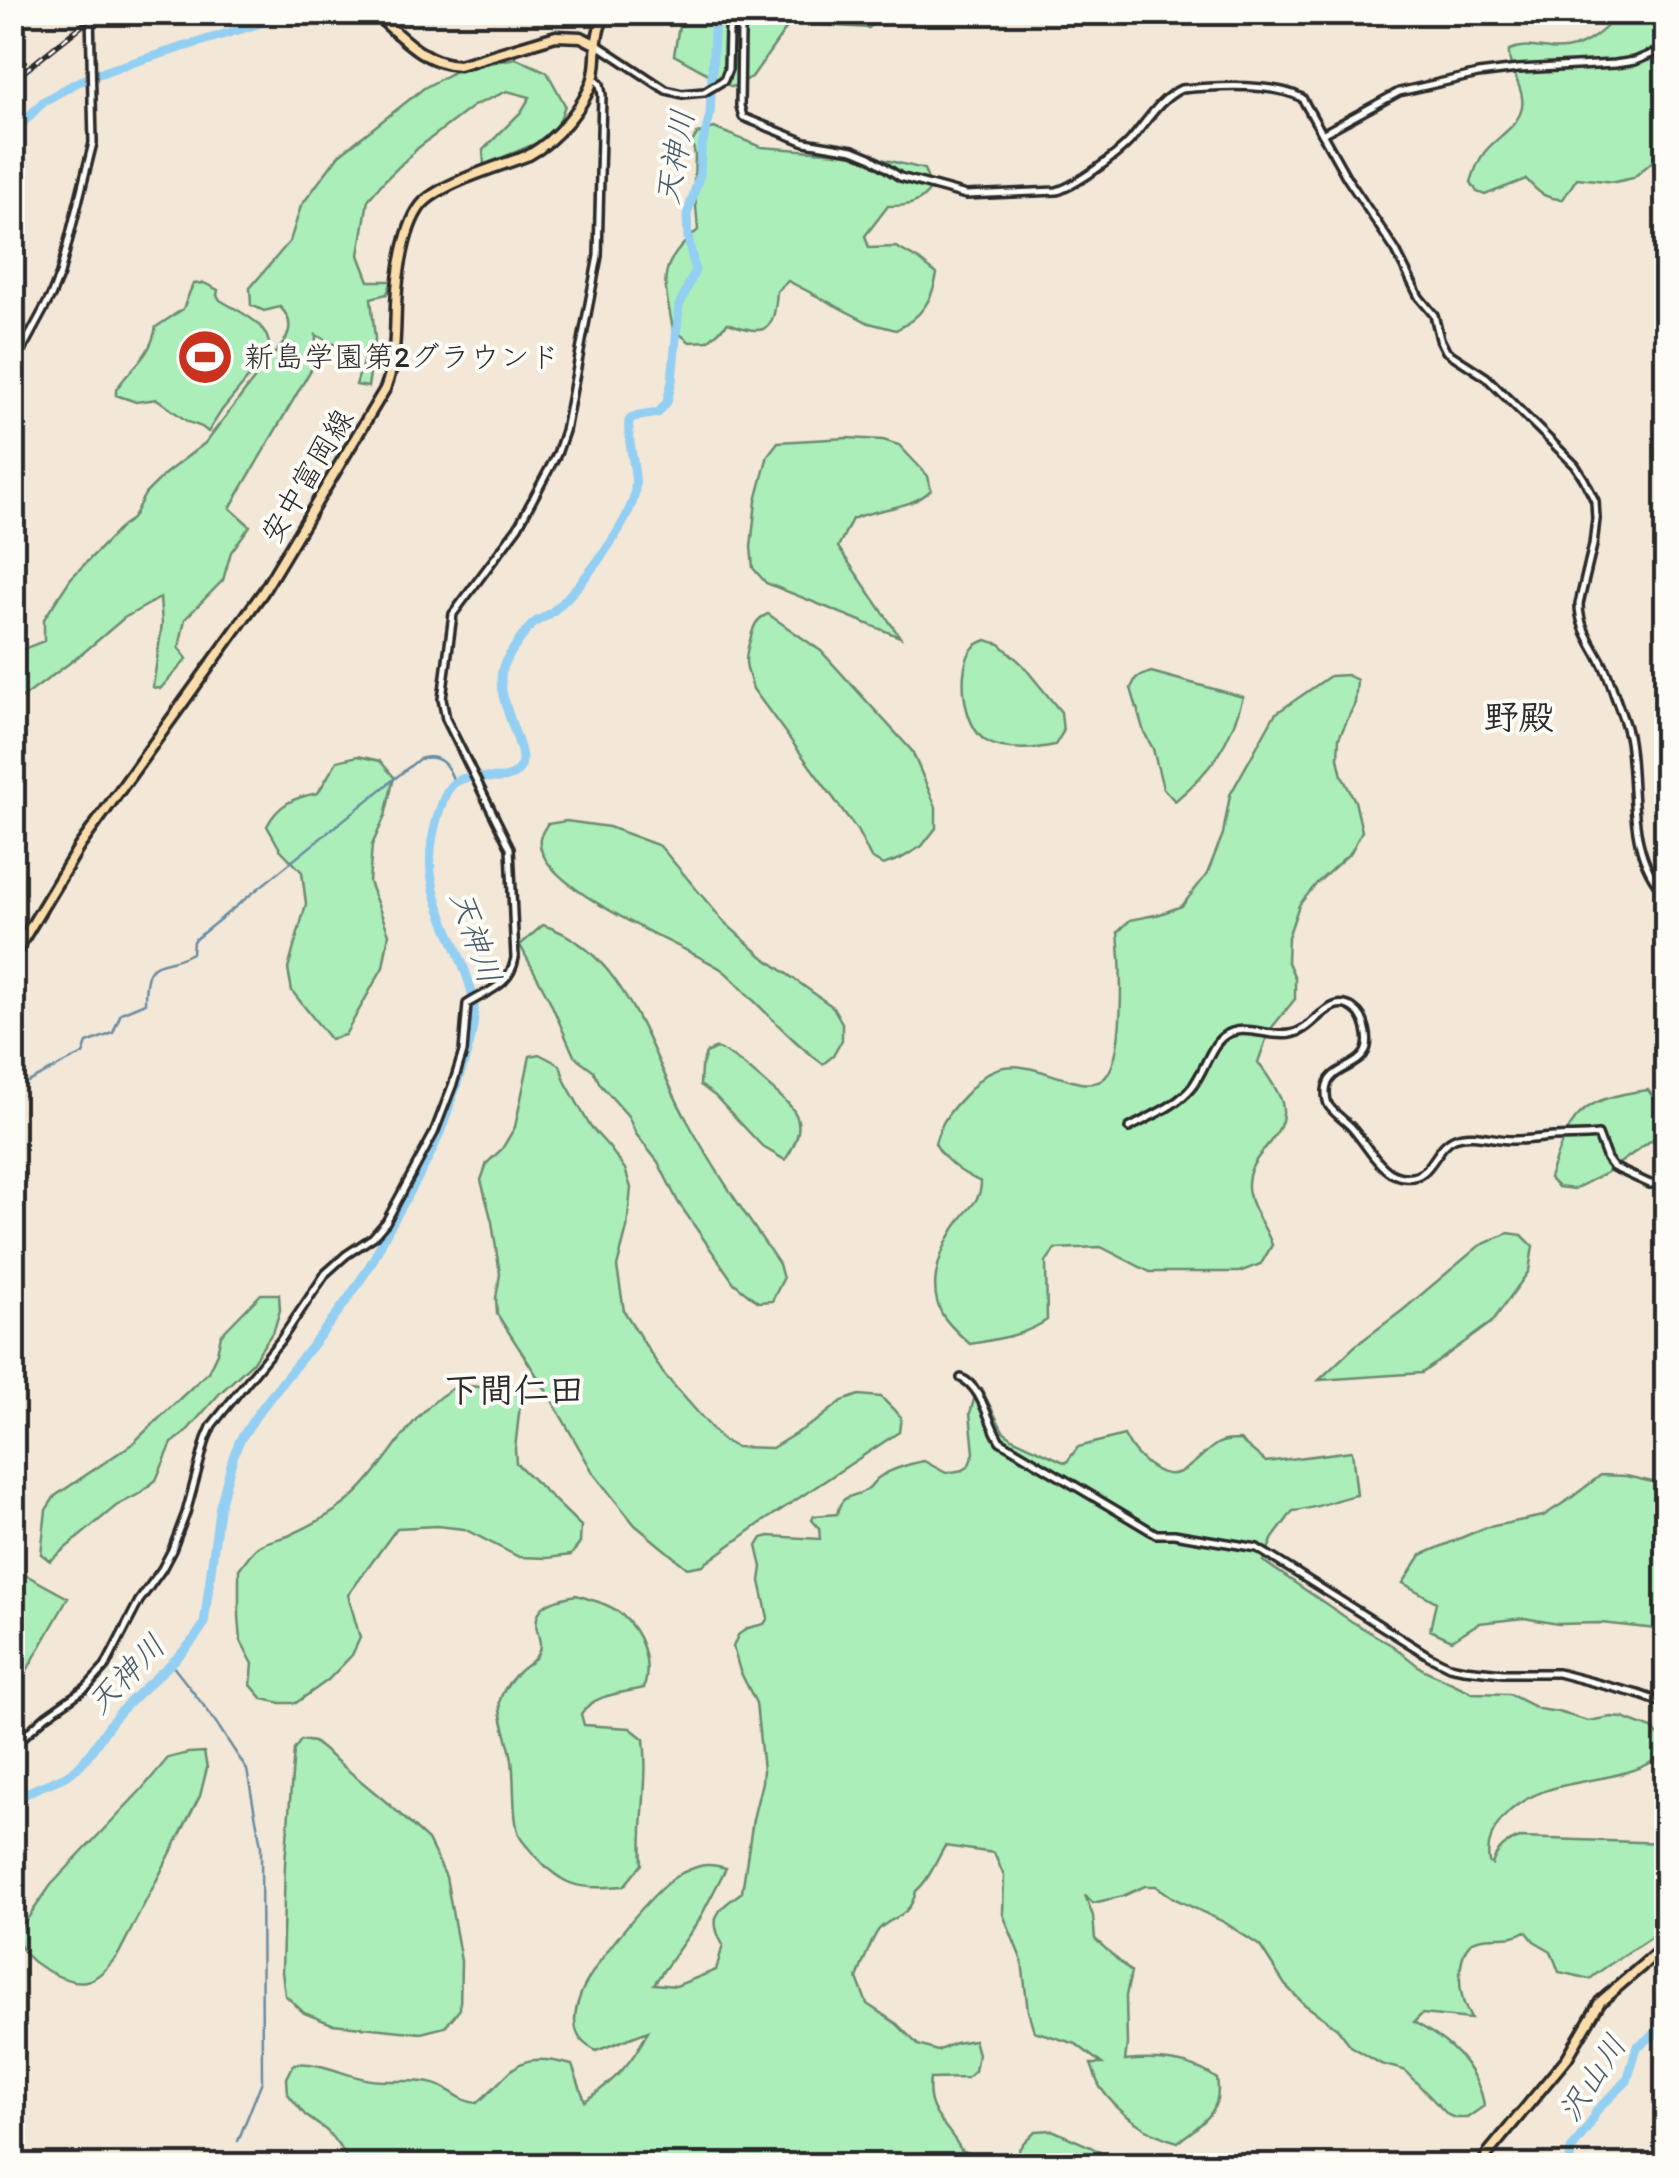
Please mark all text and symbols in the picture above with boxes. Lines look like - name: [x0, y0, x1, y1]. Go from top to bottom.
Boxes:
- water label: 天神川: [648, 106, 702, 208]
- sports icon: 新島学園第2グラウンド: [175, 327, 235, 387]
- place label: 新島学園第2グラウンド: [244, 338, 560, 375]
- street label: 安中富岡線: [252, 402, 361, 550]
- district label: 野殿: [1484, 696, 1554, 738]
- water label: 天神川: [442, 885, 510, 989]
- district label: 下間仁田: [444, 1369, 584, 1411]
- water label: 天神川: [79, 1626, 173, 1722]
- water label: 沢山川: [1550, 2027, 1634, 2129]

